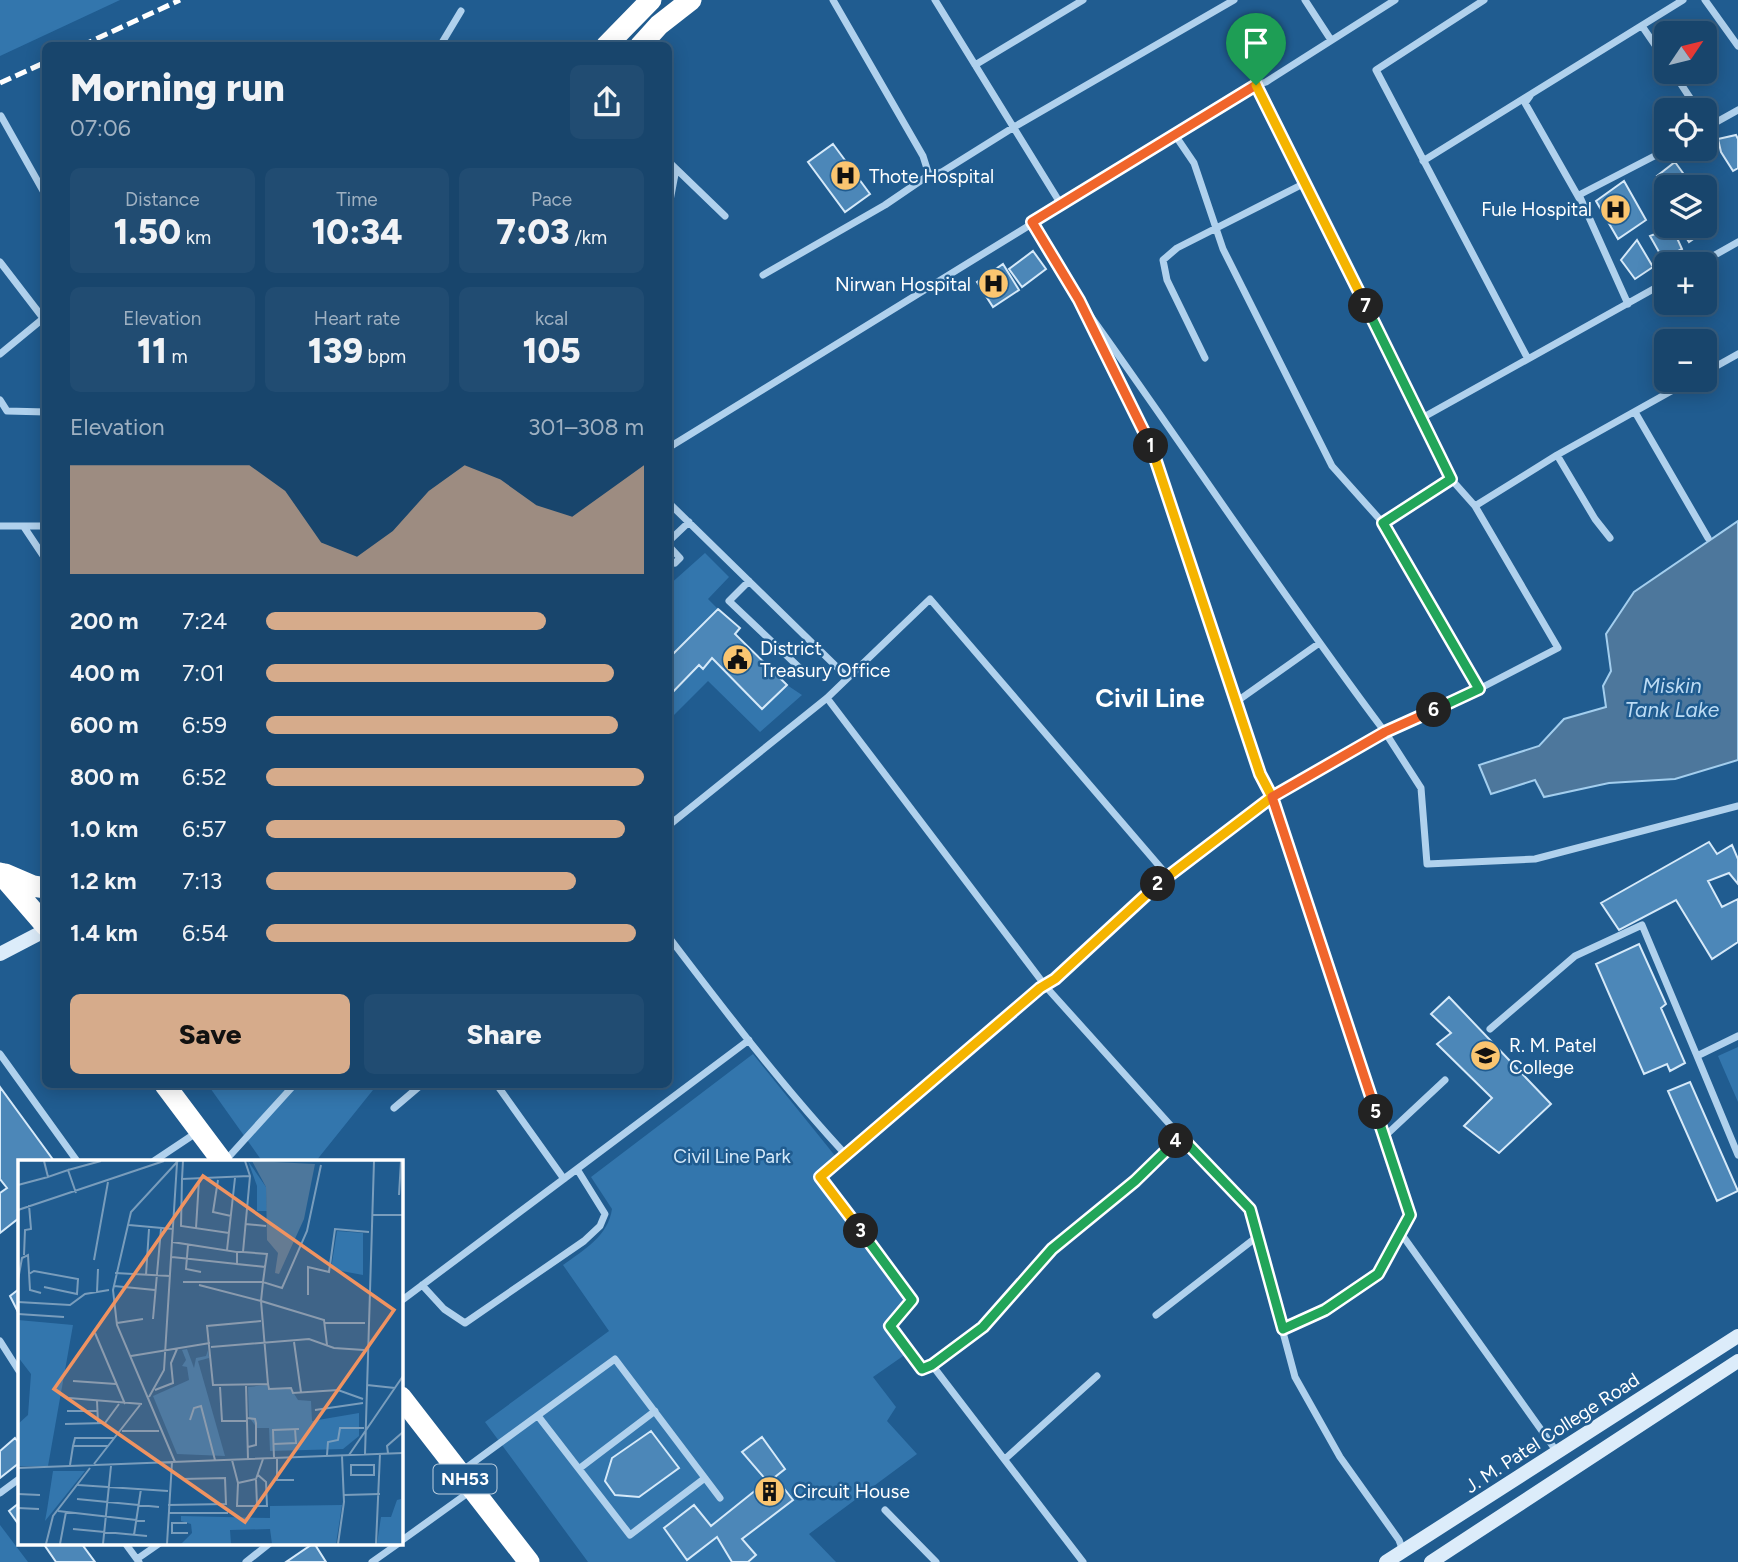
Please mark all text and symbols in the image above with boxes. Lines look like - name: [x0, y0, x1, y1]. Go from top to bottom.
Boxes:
- pin: [1226, 13, 1286, 85]
- north arrow: [1654, 21, 1717, 84]
- map controls: [1654, 21, 1717, 392]
- icon: arrive: [1237, 24, 1275, 62]
- text: Morning run: [70, 65, 285, 111]
- button: share: [570, 65, 644, 139]
- button: locate: [1654, 98, 1717, 161]
- text: 07:06: [70, 114, 131, 142]
- hospital icon: Thote Hospital: [829, 159, 863, 193]
- place label: Thote Hospital: [869, 165, 994, 188]
- button: layers: [1654, 175, 1717, 238]
- text: Distance: [125, 188, 200, 211]
- text: Time: [336, 188, 378, 211]
- text: Pace: [531, 188, 572, 211]
- hospital icon: Fule Hospital: [1598, 192, 1632, 226]
- place label: Fule Hospital: [1481, 198, 1592, 221]
- text: 1.50: [114, 211, 181, 253]
- text: 10:34: [311, 211, 403, 253]
- text: 7:03: [496, 211, 570, 253]
- text: km: [181, 226, 211, 249]
- text: /km: [570, 226, 607, 249]
- button: +: [1654, 252, 1717, 315]
- hospital icon: Nirwan Hospital: [977, 267, 1011, 301]
- place label: Nirwan Hospital: [835, 273, 971, 296]
- pin: 7: [1348, 288, 1384, 324]
- text: 7: [1360, 294, 1371, 317]
- text: Elevation: [123, 307, 201, 330]
- text: Heart rate: [314, 307, 400, 330]
- text: kcal: [535, 307, 568, 330]
- button: −: [1654, 329, 1717, 392]
- text: 11: [137, 330, 167, 372]
- text: 139: [308, 330, 363, 372]
- text: 105: [523, 330, 581, 372]
- text: m: [167, 345, 188, 368]
- text: bpm: [363, 345, 406, 368]
- text: Elevation: [70, 413, 165, 441]
- text: 301–308 m: [528, 413, 644, 441]
- pin: 1: [1134, 428, 1168, 464]
- text: 1: [1146, 434, 1155, 457]
- text: 200 m: [70, 607, 139, 635]
- text: 7:24: [182, 607, 227, 635]
- place label: District Treasury Office: [760, 637, 890, 682]
- public building icon: District Treasury Office: [720, 642, 754, 676]
- text: 400 m: [70, 659, 140, 687]
- text: 7:01: [182, 659, 224, 687]
- water label: Miskin Tank Lake: [1625, 673, 1720, 722]
- district label: Civil Line: [1095, 682, 1205, 714]
- pin: 6: [1416, 692, 1452, 728]
- text: 6: [1428, 698, 1439, 721]
- text: 600 m: [70, 711, 139, 739]
- text: 6:59: [182, 711, 227, 739]
- text: 800 m: [70, 763, 139, 791]
- text: 6:52: [182, 763, 227, 791]
- text: 1.0 km: [70, 815, 138, 843]
- text: 6:57: [182, 815, 226, 843]
- pin: 2: [1140, 866, 1176, 902]
- text: 1.2 km: [70, 867, 137, 895]
- text: 7:13: [182, 867, 222, 895]
- text: 2: [1152, 872, 1163, 895]
- text: 1.4 km: [70, 919, 138, 947]
- text: 6:54: [182, 919, 228, 947]
- button: Save: [70, 994, 350, 1074]
- button: Share: [364, 994, 644, 1074]
- place label: R. M. Patel College: [1509, 1034, 1596, 1079]
- school or university icon: R. M. Patel College: [1469, 1039, 1503, 1073]
- pin: 5: [1358, 1094, 1394, 1130]
- text: 5: [1370, 1100, 1381, 1123]
- pin: 4: [1158, 1124, 1194, 1158]
- text: 4: [1169, 1129, 1182, 1152]
- park label: Civil Line Park: [673, 1145, 791, 1168]
- inset map: [18, 1160, 402, 1544]
- pin: 3: [844, 1214, 878, 1248]
- text: 3: [855, 1219, 866, 1242]
- street label: J. M. Patel College Road: [1460, 1368, 1644, 1498]
- road number: NH53: [434, 1464, 496, 1494]
- building icon: Circuit House: [753, 1474, 787, 1508]
- place label: Circuit House: [793, 1480, 910, 1503]

